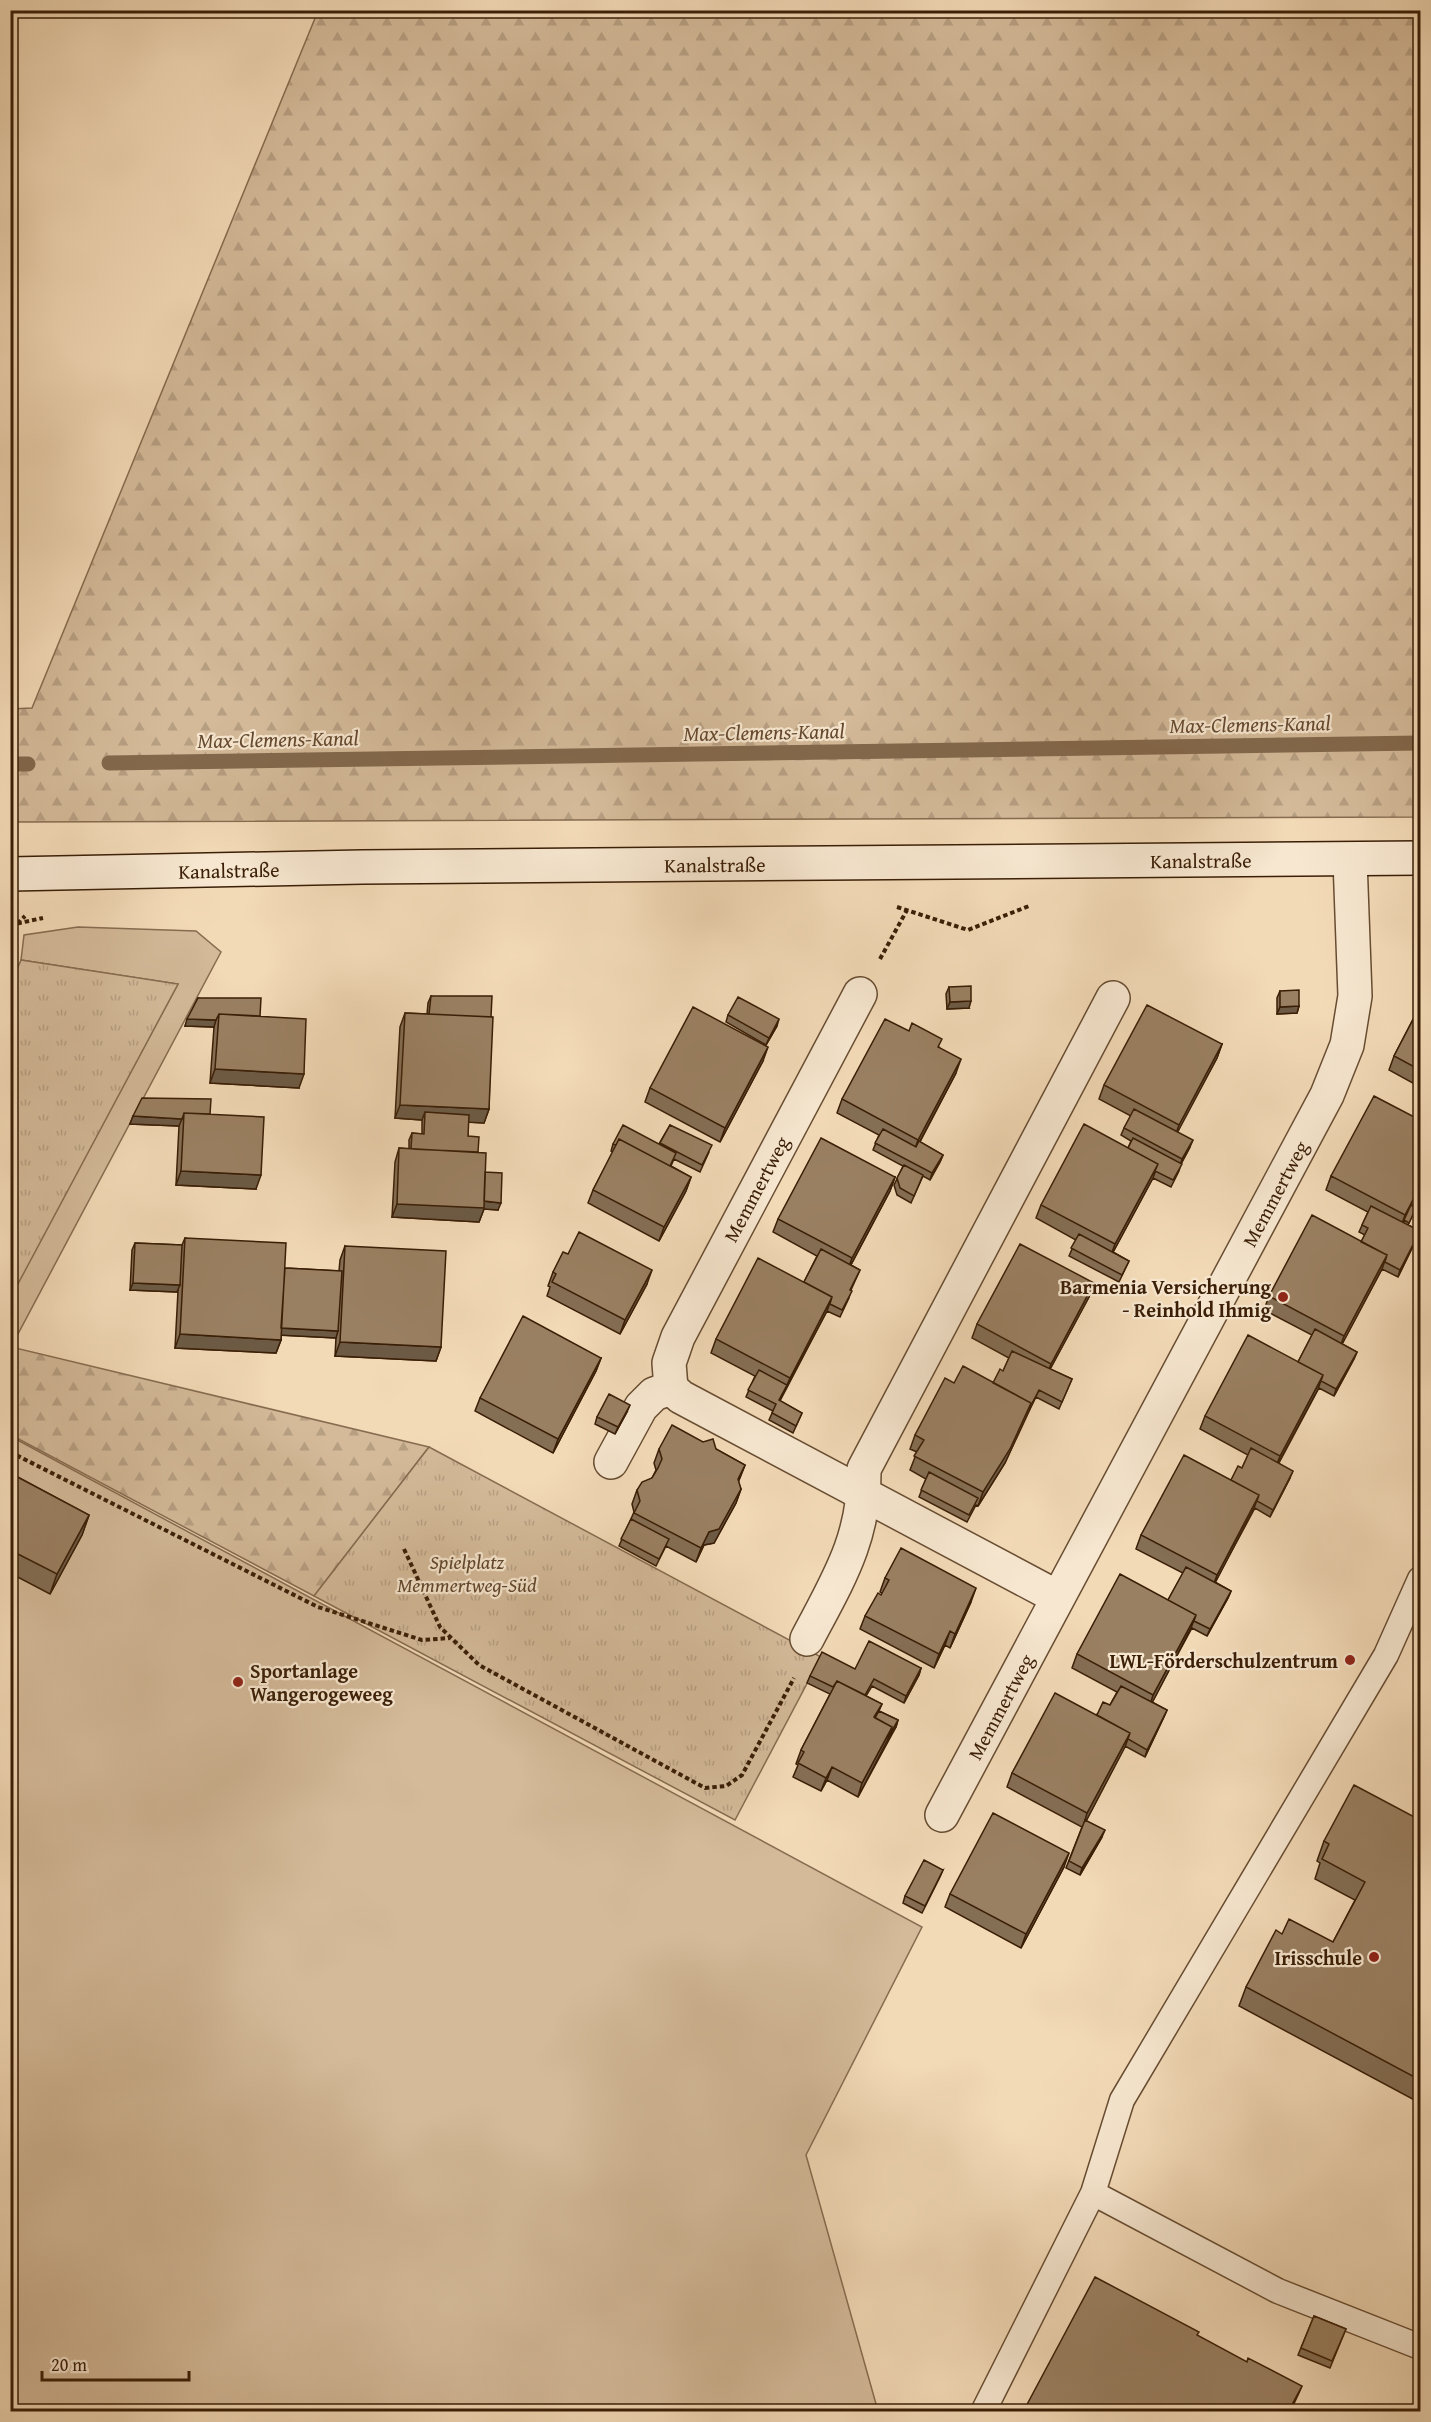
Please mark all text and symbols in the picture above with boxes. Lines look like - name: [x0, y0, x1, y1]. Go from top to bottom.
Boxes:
- water label: Max-Clemens-Kanal: [1169, 707, 1331, 741]
- water label: Max-Clemens-Kanal: [683, 715, 845, 749]
- water label: Max-Clemens-Kanal: [197, 722, 359, 756]
- street label: Kanalstraße: [1150, 845, 1252, 875]
- street label: Kanalstraße: [664, 849, 766, 879]
- street label: Kanalstraße: [178, 854, 280, 885]
- street label: Memmertweg: [716, 1131, 796, 1247]
- street label: Memmertweg: [1234, 1135, 1315, 1251]
- place label: Barmenia Versicherung - Reinhold Ihmig: [1060, 1272, 1271, 1324]
- marker: Barmenia Versicherung - Reinhold Ihmig: [1276, 1290, 1290, 1304]
- park label: Spielplatz Memmertweg-Süd: [397, 1547, 537, 1599]
- place label: LWL-Förderschulzentrum: [1110, 1646, 1338, 1675]
- street label: Memmertweg: [960, 1648, 1040, 1765]
- marker: LWL-Förderschulzentrum: [1343, 1653, 1357, 1667]
- place label: Sportanlage Wangerogeweeg: [250, 1656, 393, 1708]
- marker: Sportanlage Wangerogeweeg: [231, 1675, 245, 1689]
- place label: Irisschule: [1274, 1943, 1362, 1972]
- marker: Irisschule: [1367, 1950, 1381, 1964]
- scale bar: [42, 2344, 189, 2382]
- text: 20 m: [51, 2351, 87, 2378]

